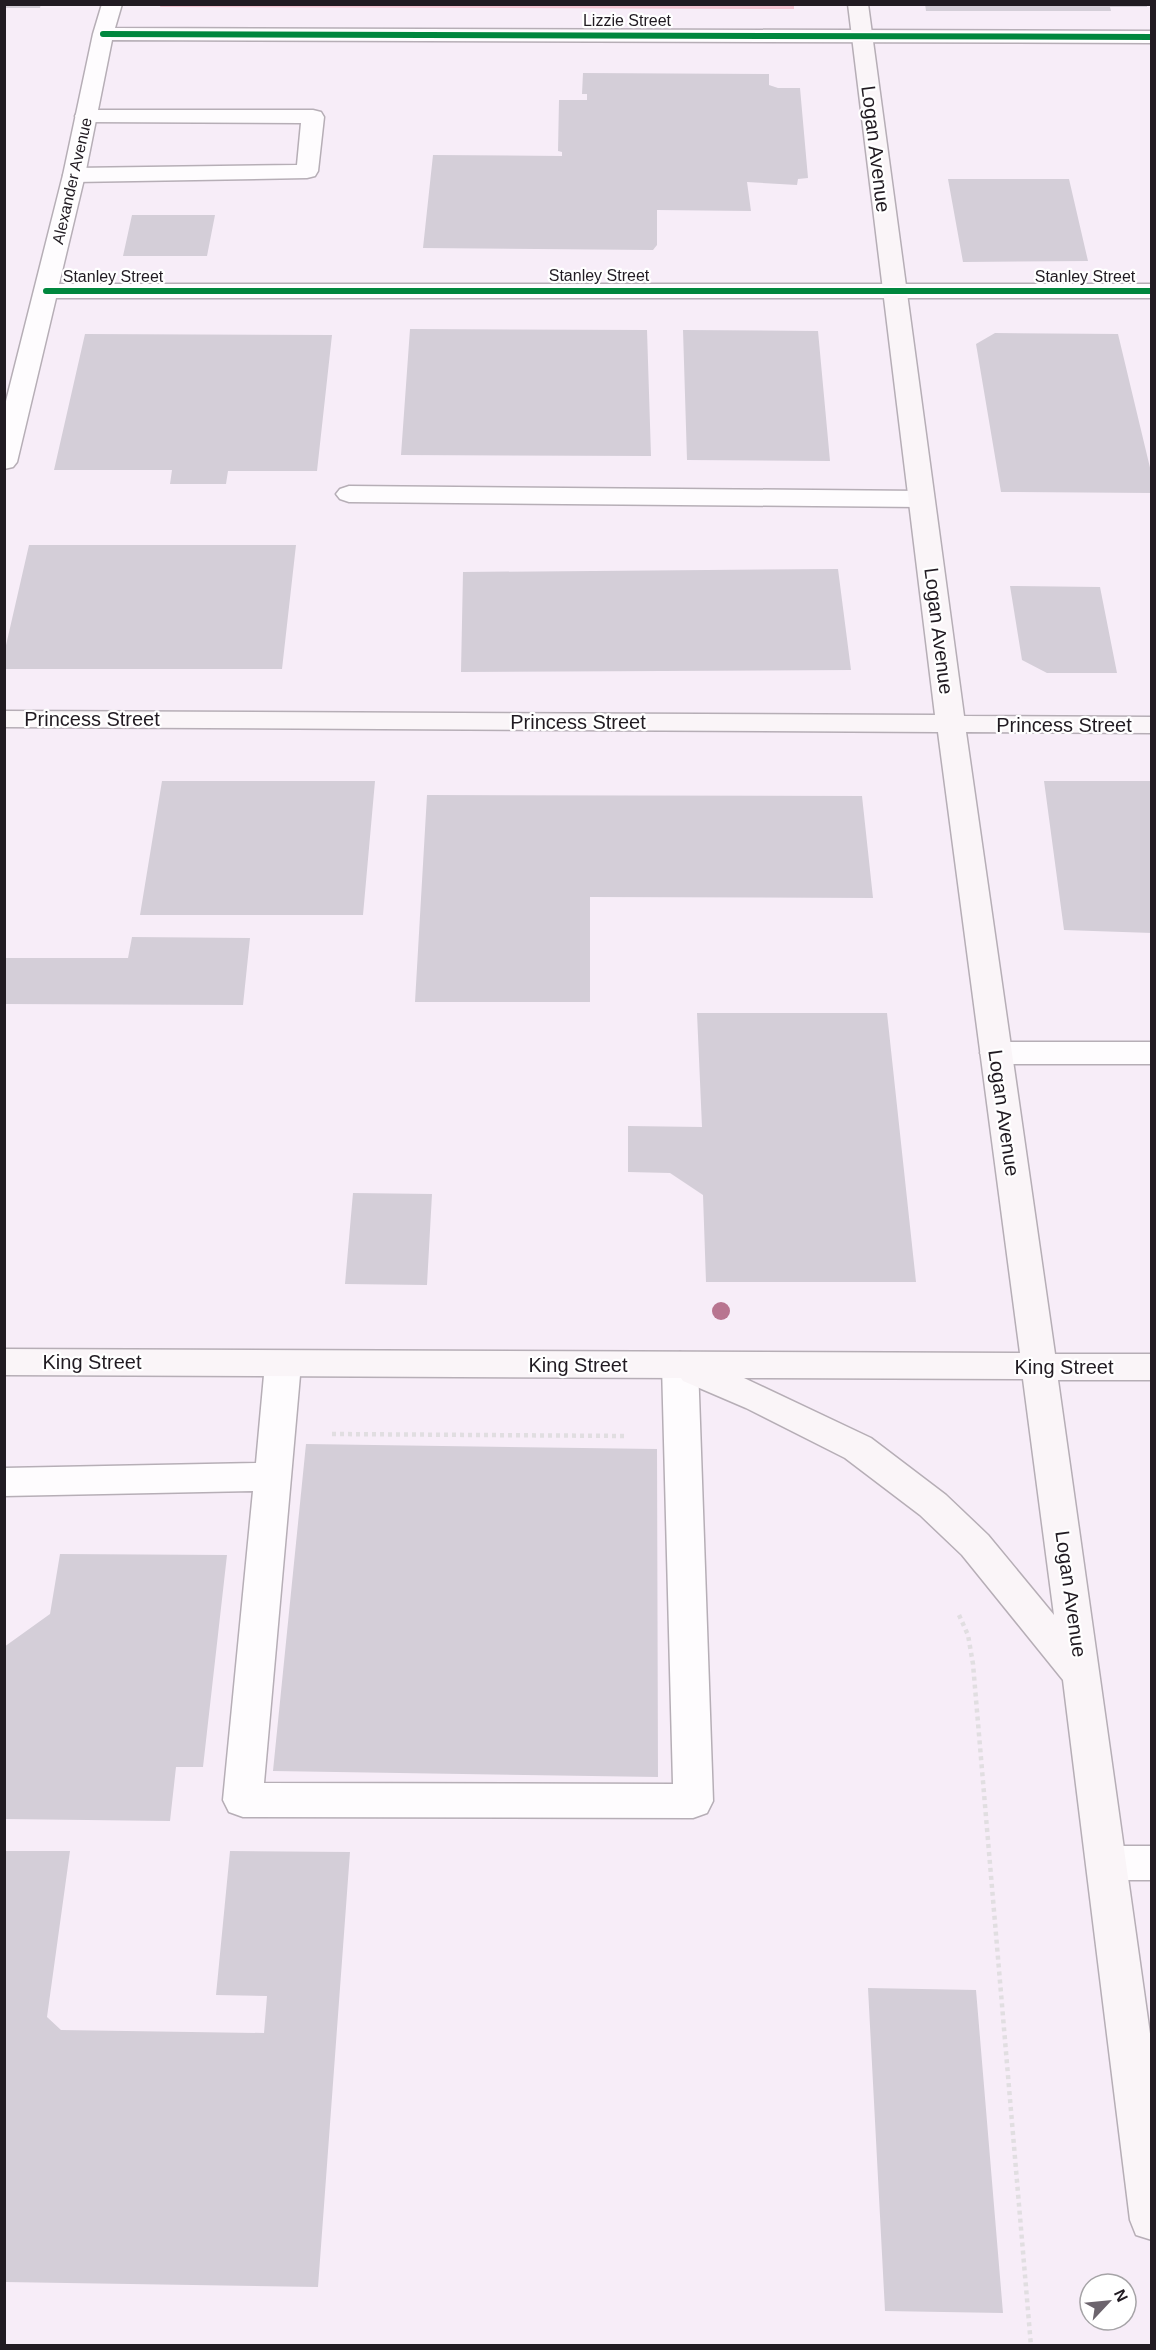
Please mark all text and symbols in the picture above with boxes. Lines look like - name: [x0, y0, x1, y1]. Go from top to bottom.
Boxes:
- street label: Lizzie Street: [583, 12, 672, 29]
- street label: Logan Avenue: [857, 84, 895, 214]
- street label: Alexander Avenue: [49, 116, 95, 246]
- street label: Stanley Street: [549, 267, 650, 284]
- street label: Stanley Street: [63, 268, 164, 285]
- street label: Stanley Street: [1035, 268, 1136, 285]
- street label: Logan Avenue: [920, 566, 958, 696]
- street label: Princess Street: [24, 708, 160, 730]
- street label: Princess Street: [510, 711, 646, 733]
- street label: Princess Street: [996, 714, 1132, 736]
- street label: Logan Avenue: [984, 1048, 1024, 1178]
- street label: King Street: [43, 1351, 142, 1373]
- street label: King Street: [529, 1354, 628, 1376]
- street label: King Street: [1015, 1356, 1114, 1378]
- street label: Logan Avenue: [1051, 1529, 1091, 1659]
- north arrow: [1078, 2272, 1138, 2332]
- text: N: [1111, 2287, 1131, 2305]

